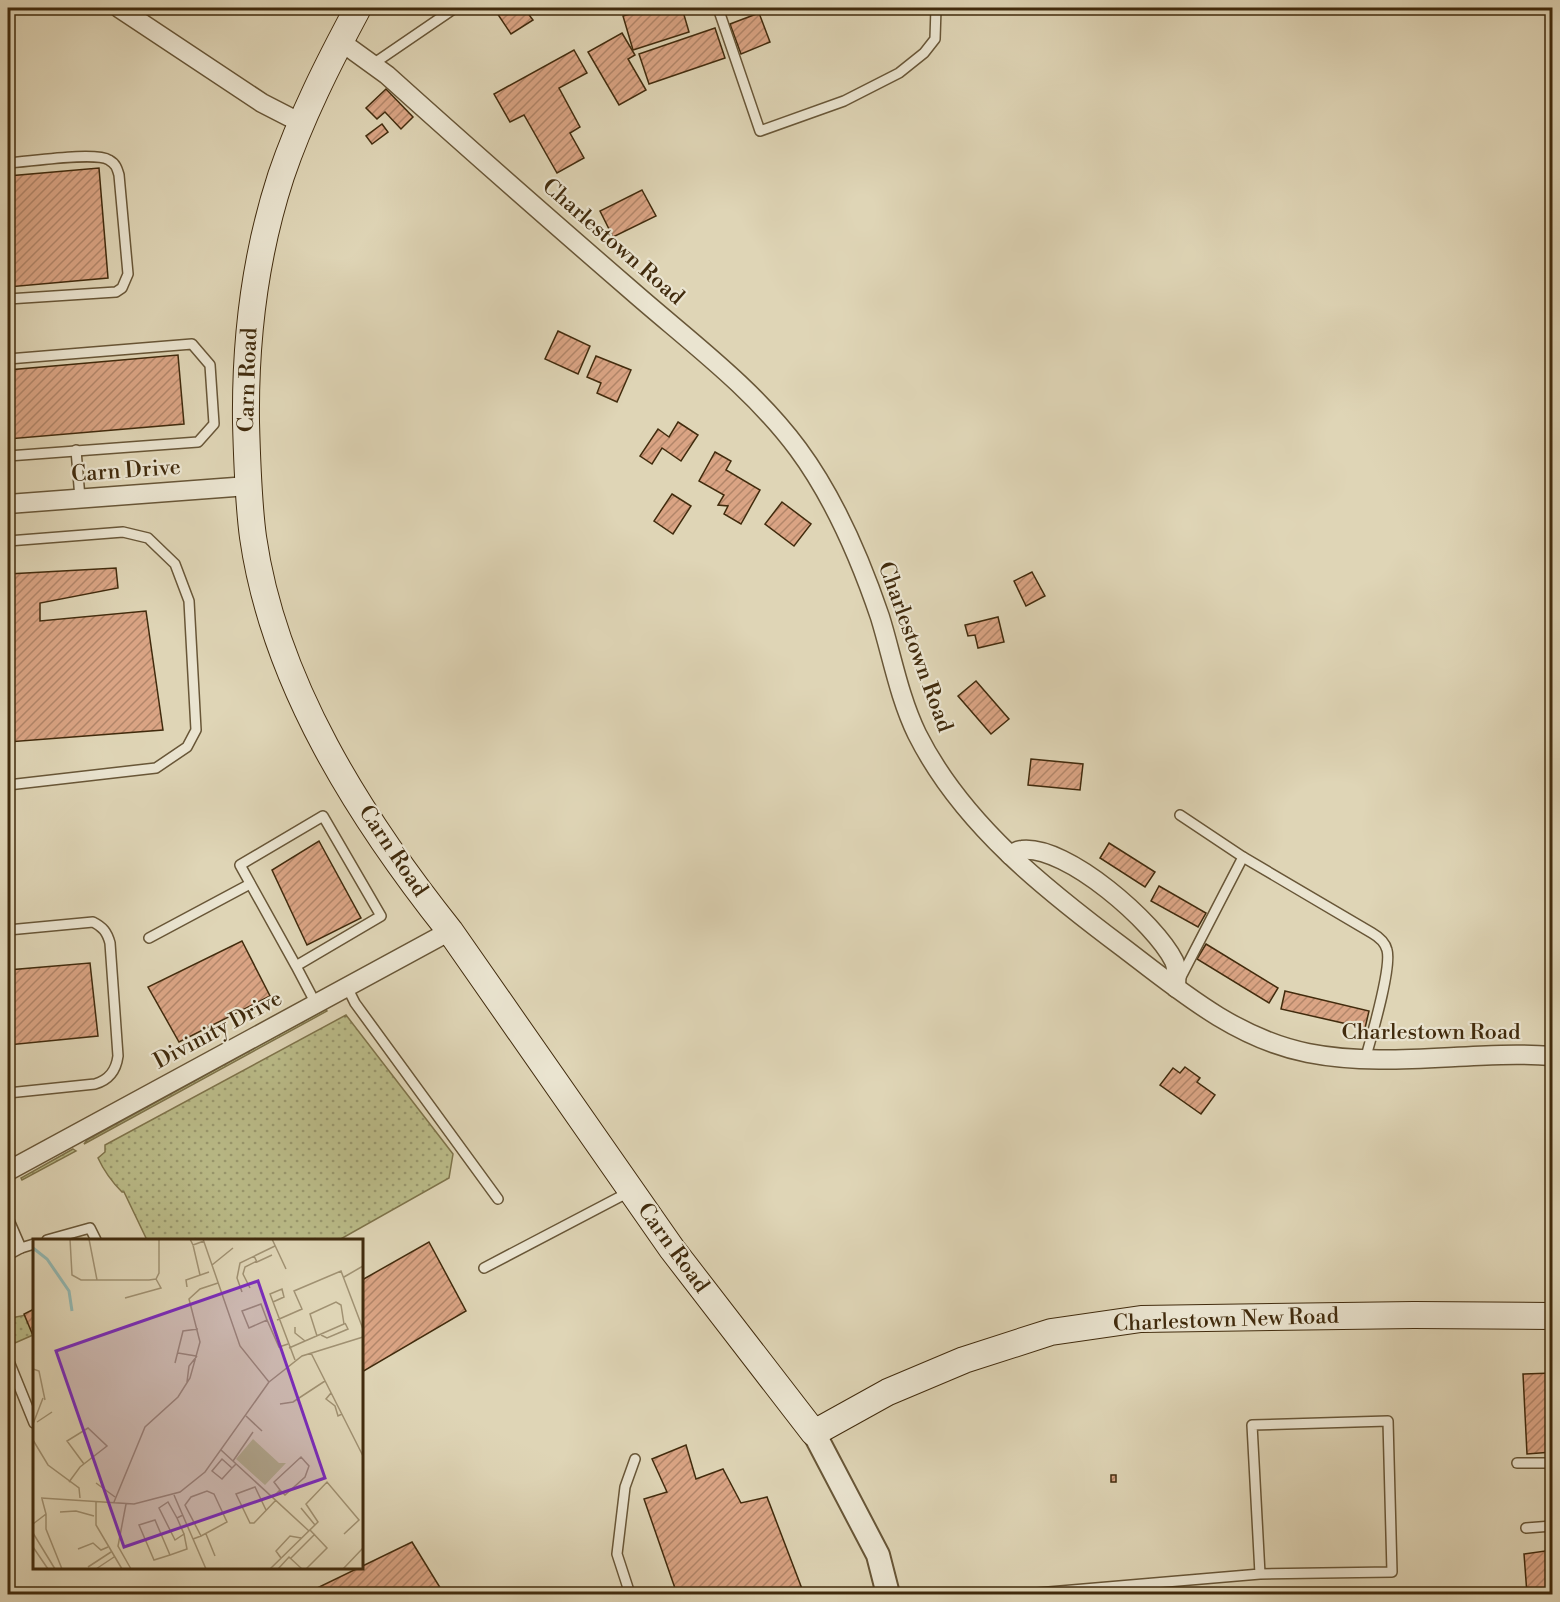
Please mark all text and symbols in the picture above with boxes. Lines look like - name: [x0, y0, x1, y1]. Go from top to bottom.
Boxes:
- street label: Charlestown Road: [537, 173, 690, 311]
- street label: Carn Road: [233, 327, 263, 433]
- street label: Carn Drive: [70, 454, 182, 488]
- street label: Charlestown Road: [872, 558, 959, 736]
- street label: Carn Road: [353, 800, 434, 902]
- street label: Divinity Drive: [149, 985, 287, 1075]
- street label: Charlestown Road: [1341, 1019, 1521, 1046]
- street label: Carn Road: [631, 1198, 715, 1299]
- inset map: [33, 1239, 363, 1569]
- street label: Charlestown New Road: [1113, 1303, 1340, 1337]

